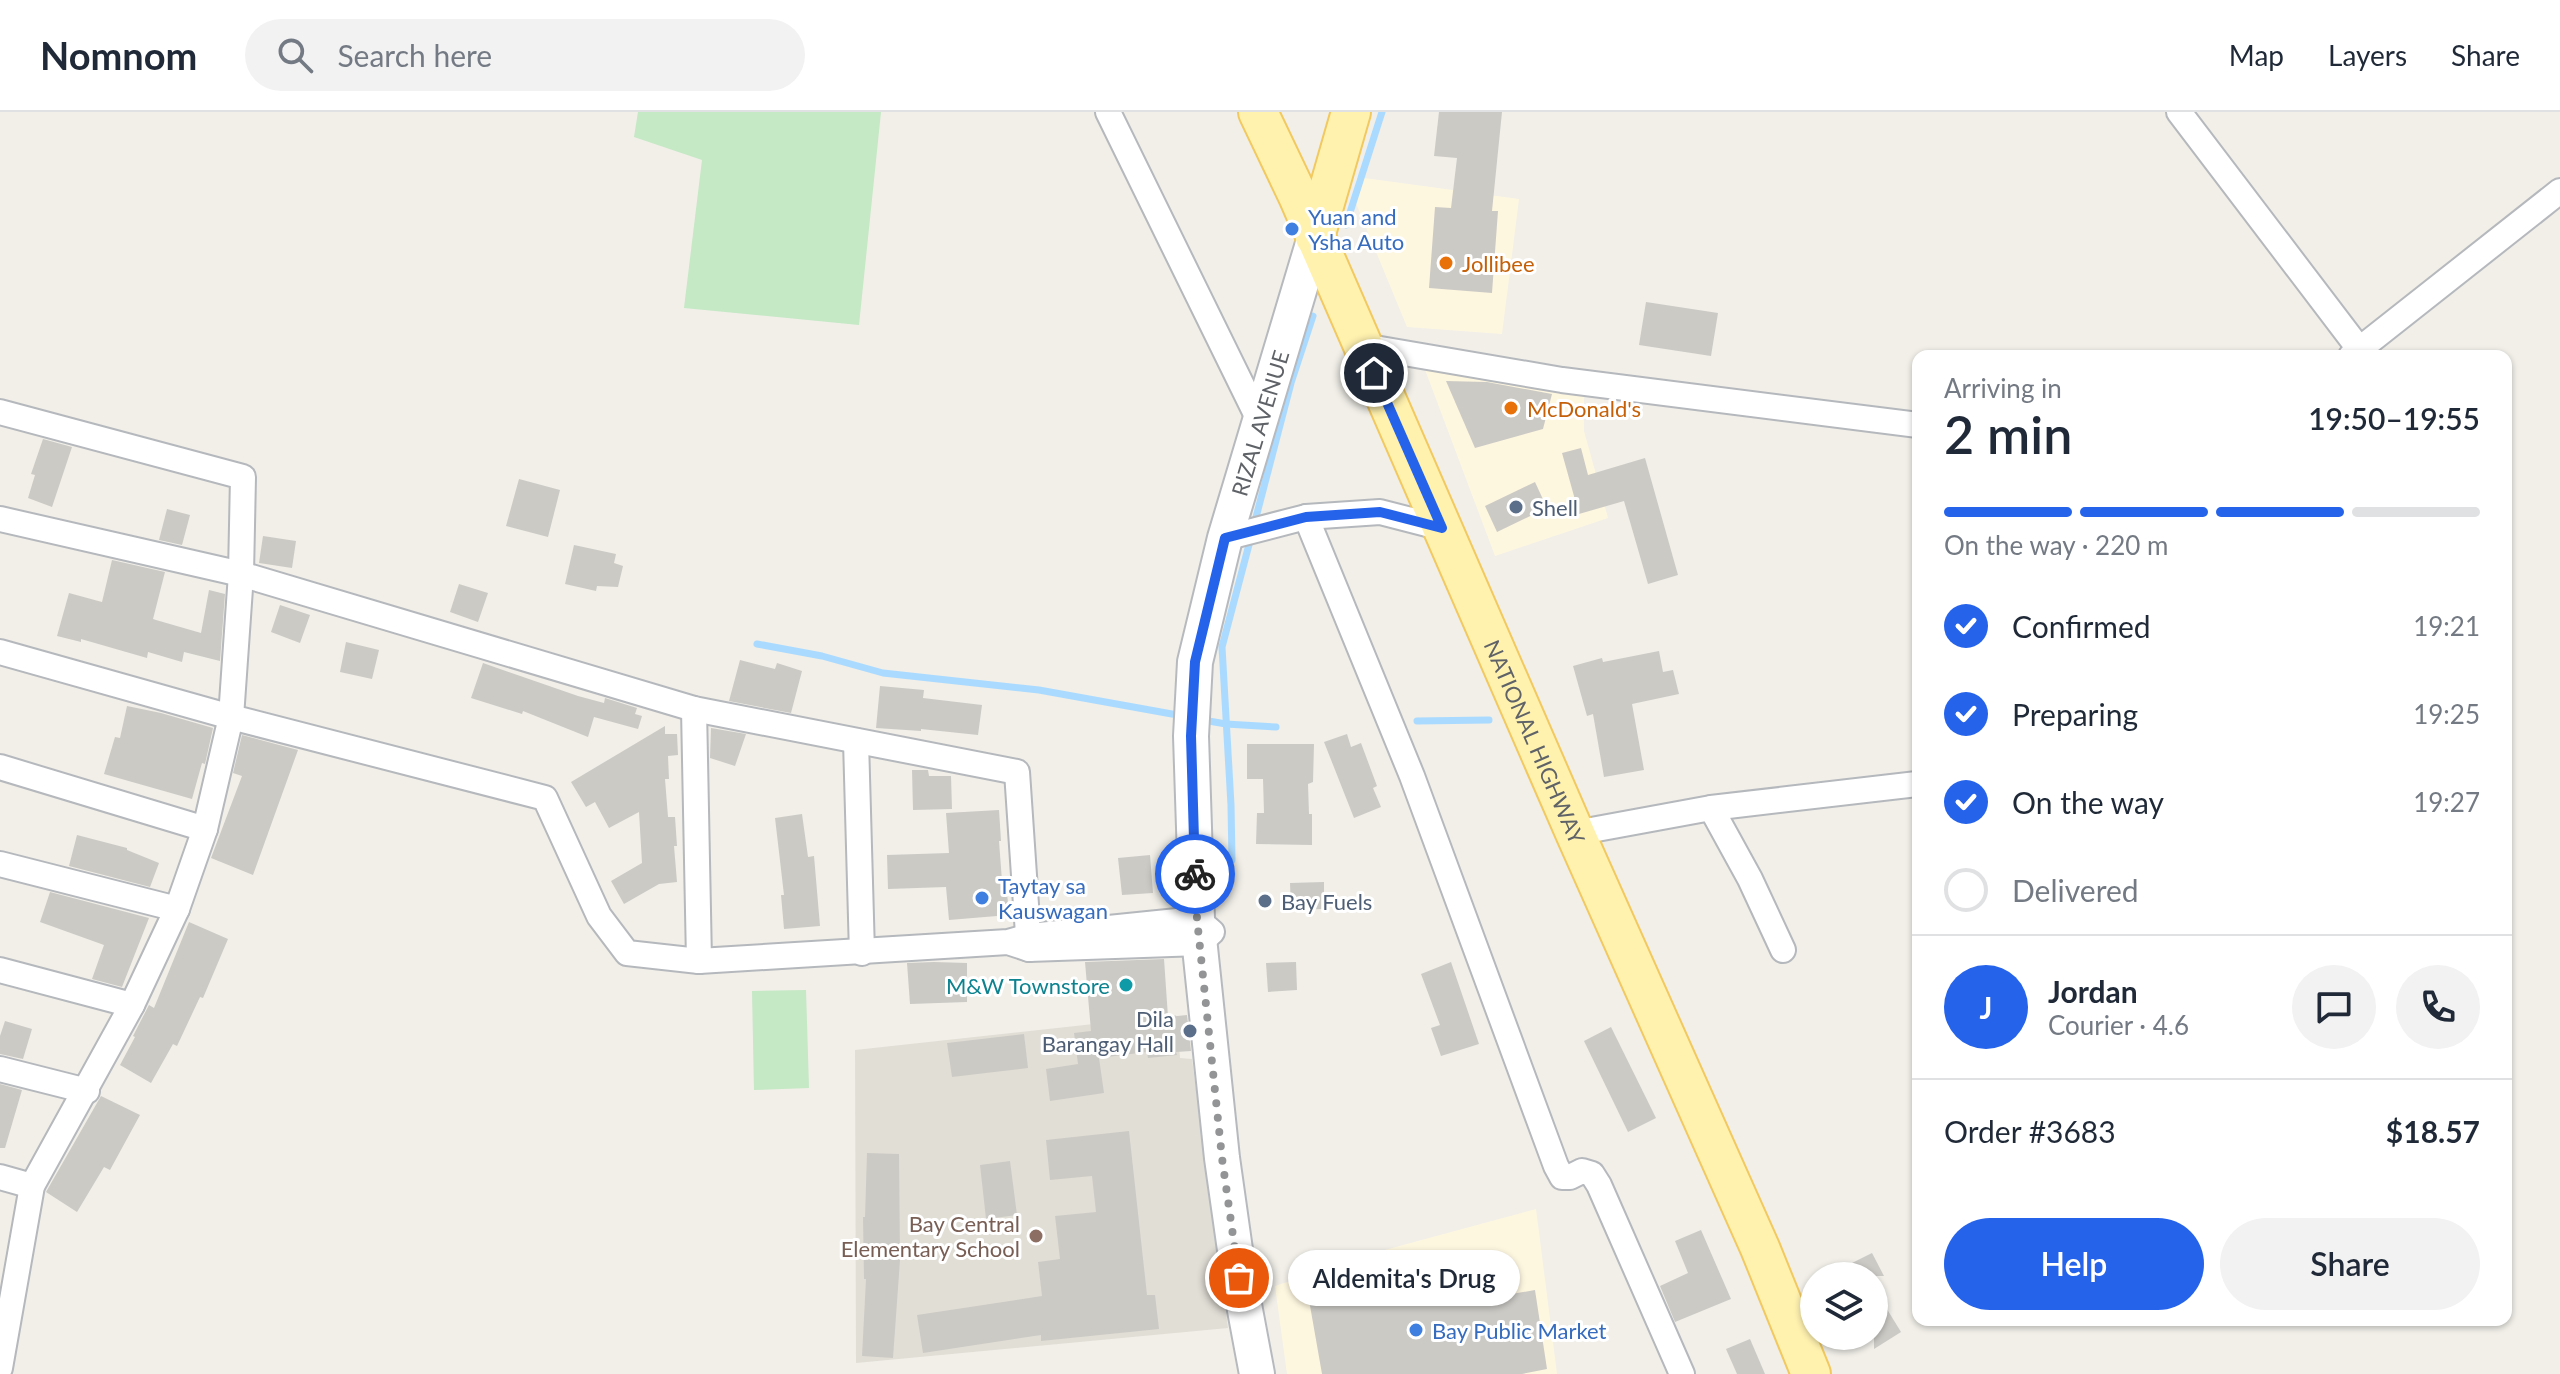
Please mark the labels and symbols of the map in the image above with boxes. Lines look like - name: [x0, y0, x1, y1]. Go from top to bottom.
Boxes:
- place label: Yuan and Ysha Auto: [1308, 203, 1404, 255]
- marker: Yuan and Ysha Auto: [1283, 220, 1301, 238]
- place label: Jollibee: [1462, 250, 1535, 277]
- marker: Jollibee: [1437, 254, 1455, 272]
- pin: [1340, 339, 1408, 407]
- street label: RIZAL AVENUE: [1225, 347, 1294, 499]
- place label: McDonald's: [1527, 395, 1641, 422]
- marker: McDonald's: [1502, 399, 1520, 417]
- place label: Shell: [1532, 494, 1578, 521]
- marker: Shell: [1507, 498, 1525, 516]
- street label: NATIONAL HIGHWAY: [1479, 635, 1592, 848]
- courier: [1155, 834, 1235, 914]
- place label: Taytay sa Kauswagan: [998, 872, 1108, 924]
- place label: Bay Fuels: [1281, 888, 1372, 915]
- marker: Taytay sa Kauswagan: [973, 889, 991, 907]
- marker: Bay Fuels: [1256, 892, 1274, 910]
- place label: M&W Townstore: [946, 972, 1110, 999]
- marker: M&W Townstore: [1117, 976, 1135, 994]
- place label: Dila Barangay Hall: [1042, 1005, 1174, 1057]
- marker: Dila Barangay Hall: [1181, 1022, 1199, 1040]
- place label: Bay Central Elementary School: [841, 1210, 1020, 1262]
- marker: Bay Central Elementary School: [1027, 1227, 1045, 1245]
- pin: [1205, 1244, 1273, 1312]
- callout: Aldemita's Drug: [1287, 1250, 1519, 1306]
- place label: Bay Public Market: [1432, 1317, 1607, 1344]
- marker: Bay Public Market: [1407, 1321, 1425, 1339]

